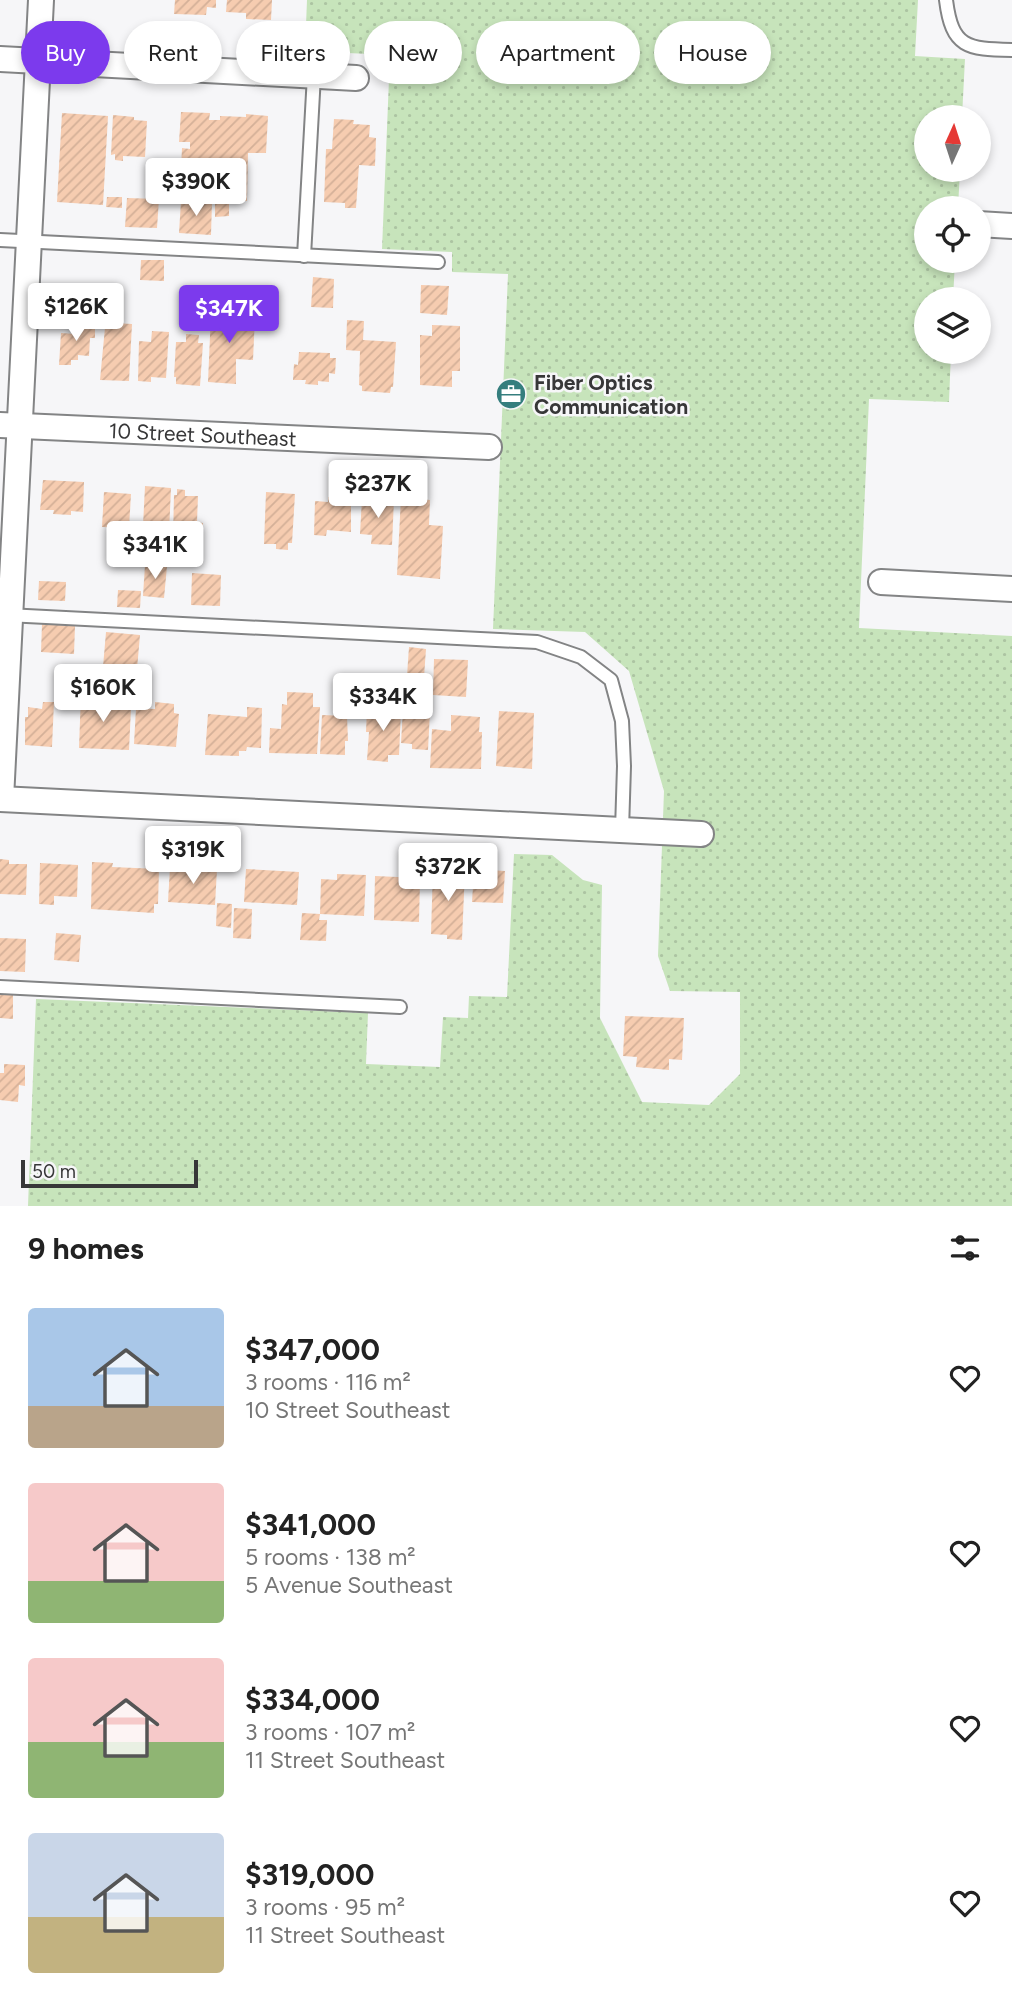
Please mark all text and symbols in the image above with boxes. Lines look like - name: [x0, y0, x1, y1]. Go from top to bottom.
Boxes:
- chip: Buy: [21, 21, 110, 84]
- chip: Rent: [124, 21, 222, 84]
- chip: Filters: [236, 21, 350, 84]
- chip: New: [364, 21, 462, 84]
- chip: Apartment: [476, 21, 640, 84]
- chip: House: [654, 21, 771, 84]
- north arrow: [914, 105, 990, 182]
- map controls: [914, 105, 991, 364]
- pin: $390K: [147, 158, 245, 218]
- text: $390K: [161, 167, 231, 195]
- button: locate: [914, 196, 991, 273]
- pin: $126K: [27, 284, 125, 343]
- pin: $347K: [180, 286, 278, 345]
- button: layers: [914, 287, 991, 364]
- text: $126K: [44, 292, 108, 320]
- text: $347K: [195, 294, 263, 322]
- place label: Fiber Optics Communication: [534, 370, 688, 419]
- office icon: Fiber Optics Communication: [494, 377, 528, 411]
- street label: 10 Street Southeast: [108, 417, 297, 451]
- pin: $237K: [329, 461, 427, 520]
- text: $237K: [345, 469, 411, 497]
- pin: $341K: [106, 522, 204, 581]
- text: $341K: [122, 530, 188, 558]
- pin: $160K: [54, 664, 152, 724]
- text: $160K: [70, 673, 136, 701]
- pin: $334K: [334, 674, 432, 733]
- text: $334K: [349, 682, 417, 710]
- pin: $319K: [144, 826, 242, 886]
- text: $319K: [161, 835, 225, 863]
- pin: $372K: [399, 844, 497, 903]
- text: $372K: [415, 852, 481, 880]
- scale bar: [21, 1157, 198, 1189]
- text: 50 m: [32, 1160, 76, 1183]
- icon: filters: [946, 1229, 984, 1267]
- text: 9 homes: [28, 1230, 144, 1267]
- text: $347,000: [245, 1331, 380, 1368]
- icon: home: [84, 1336, 168, 1420]
- icon: heart: [946, 1359, 984, 1397]
- text: 3 rooms · 116 m²: [245, 1368, 411, 1396]
- text: 10 Street Southeast: [245, 1396, 451, 1424]
- text: $341,000: [245, 1506, 376, 1543]
- icon: home: [84, 1511, 168, 1595]
- icon: heart: [946, 1534, 984, 1572]
- text: 5 rooms · 138 m²: [245, 1543, 416, 1571]
- text: 5 Avenue Southeast: [245, 1571, 453, 1599]
- text: $334,000: [245, 1681, 380, 1718]
- icon: home: [84, 1686, 168, 1770]
- icon: heart: [946, 1709, 984, 1747]
- text: 3 rooms · 107 m²: [245, 1718, 415, 1746]
- text: 11 Street Southeast: [245, 1746, 445, 1774]
- text: $319,000: [245, 1856, 374, 1893]
- icon: home: [84, 1861, 168, 1945]
- icon: heart: [946, 1884, 984, 1922]
- text: 3 rooms · 95 m²: [245, 1893, 405, 1921]
- text: 11 Street Southeast: [245, 1921, 445, 1949]

